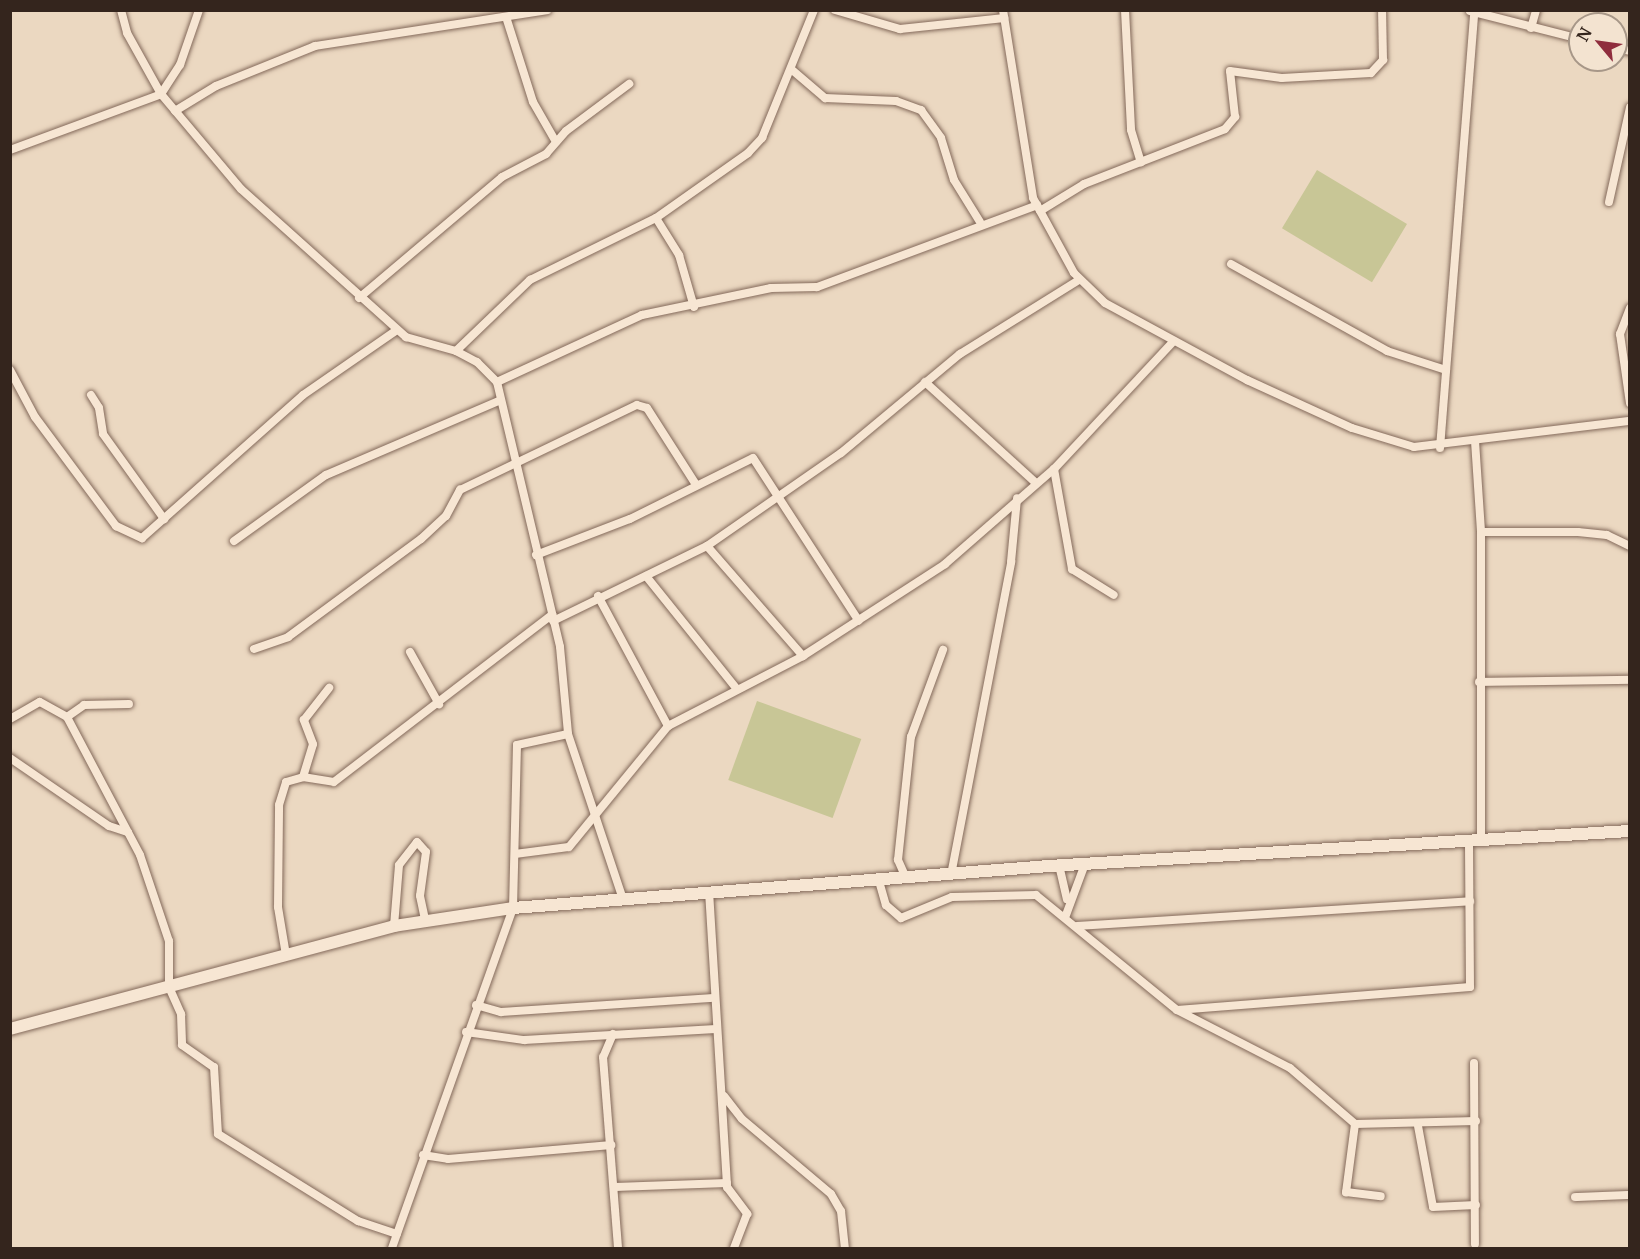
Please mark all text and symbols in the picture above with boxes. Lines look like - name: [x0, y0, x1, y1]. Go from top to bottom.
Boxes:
- north arrow: [1568, 12, 1628, 72]
- text: N: [1572, 24, 1596, 45]

